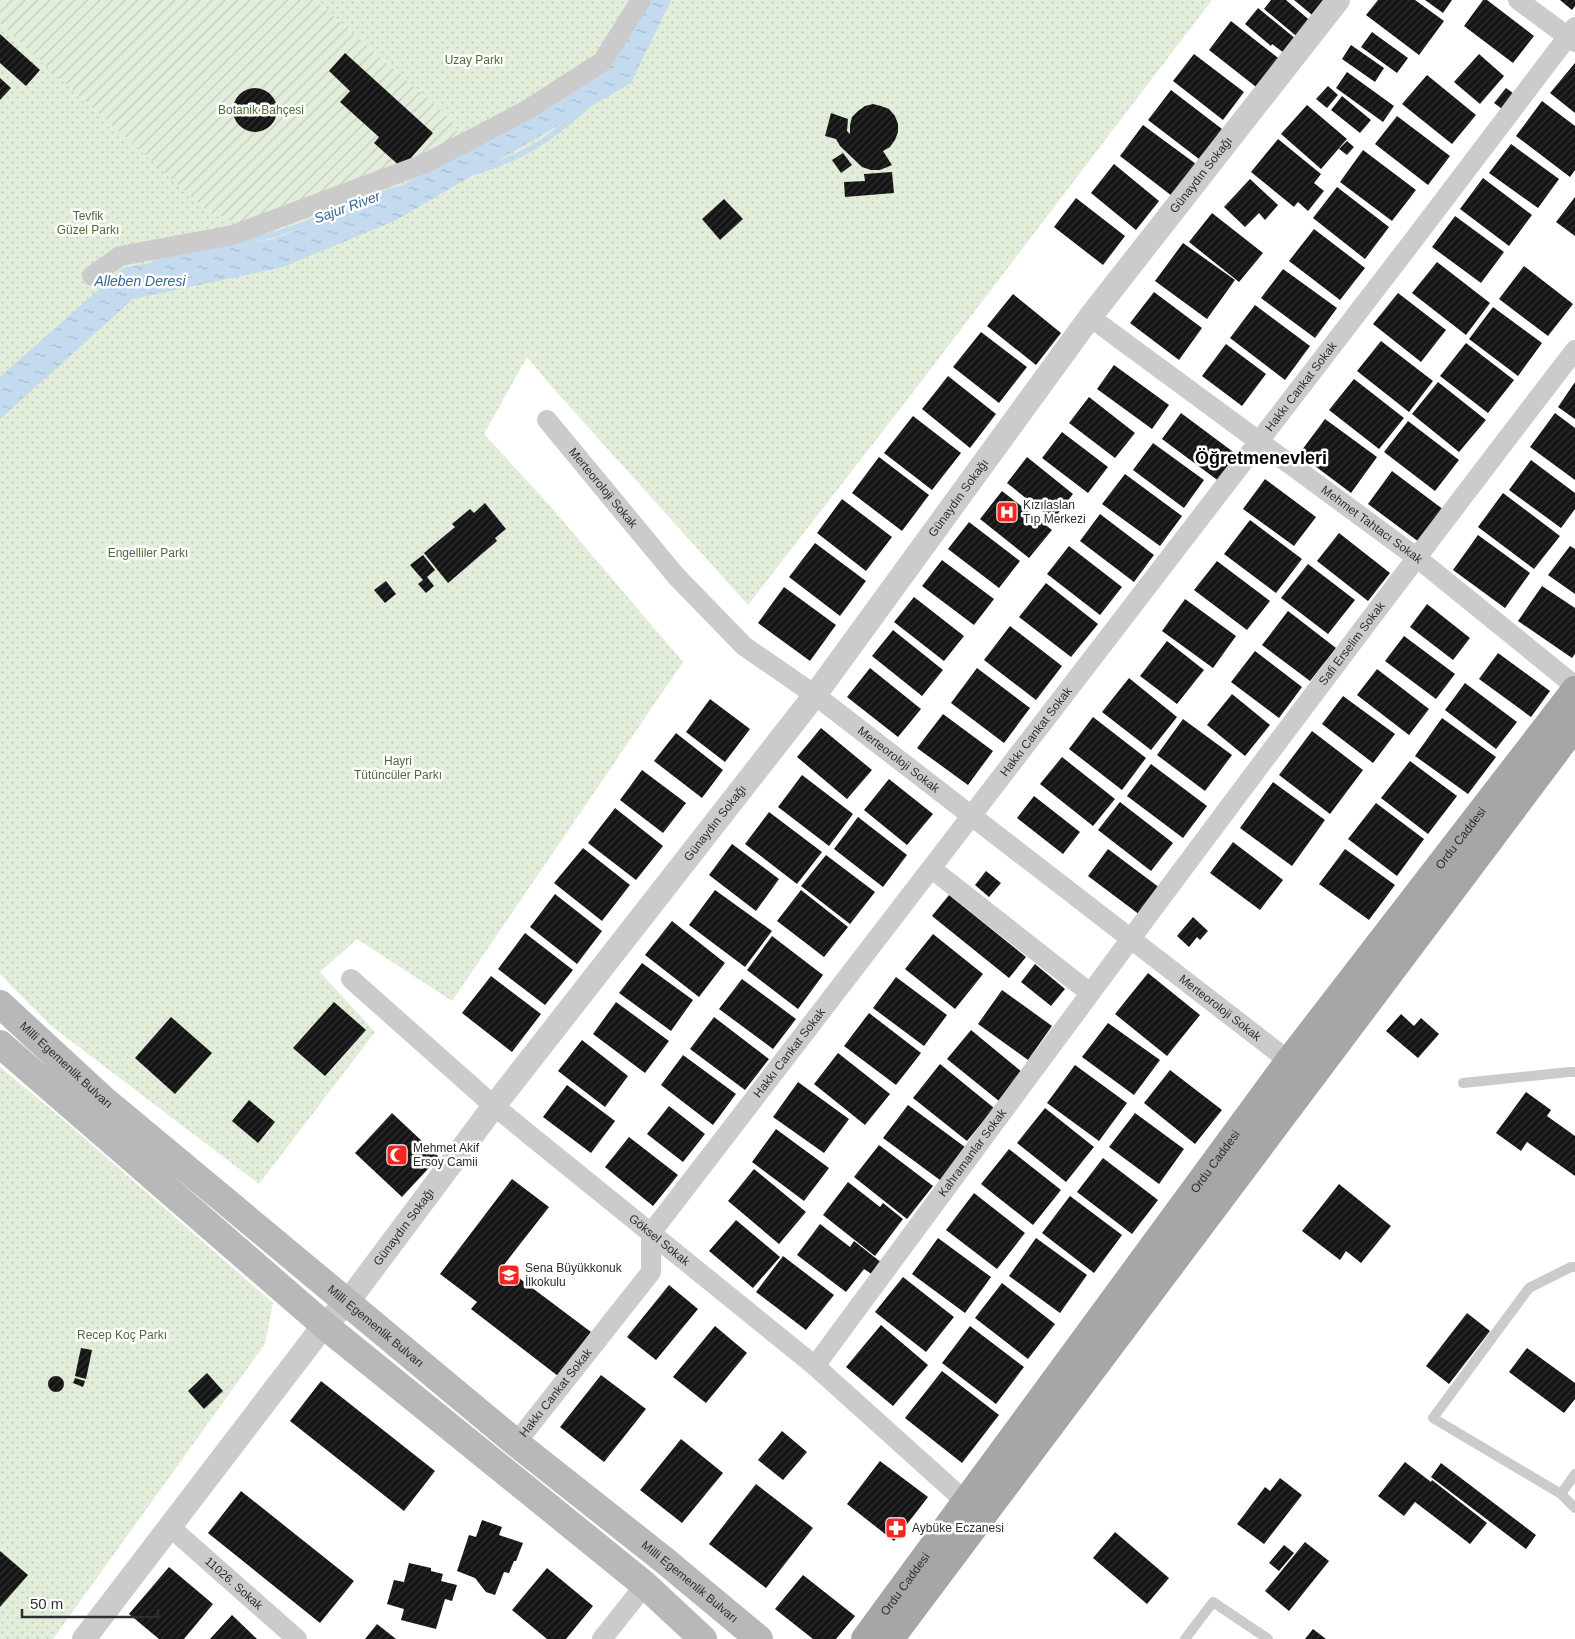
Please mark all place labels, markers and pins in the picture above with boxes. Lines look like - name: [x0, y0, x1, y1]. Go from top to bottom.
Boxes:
- place label: Kızılaslan Tıp Merkezi: [1023, 498, 1086, 526]
- hospital icon: Kızılaslan Tıp Merkezi: [995, 500, 1019, 524]
- place label: Mehmet Akif Ersoy Camii: [413, 1141, 480, 1169]
- mosque icon: Mehmet Akif Ersoy Camii: [385, 1143, 409, 1167]
- place label: Sena Büyükkonuk İlkokulu: [525, 1261, 623, 1289]
- school or university icon: Sena Büyükkonuk İlkokulu: [497, 1263, 521, 1287]
- pharmacy icon: Aybüke Eczanesi: [884, 1516, 908, 1540]
- place label: Aybüke Eczanesi: [912, 1521, 1004, 1535]

